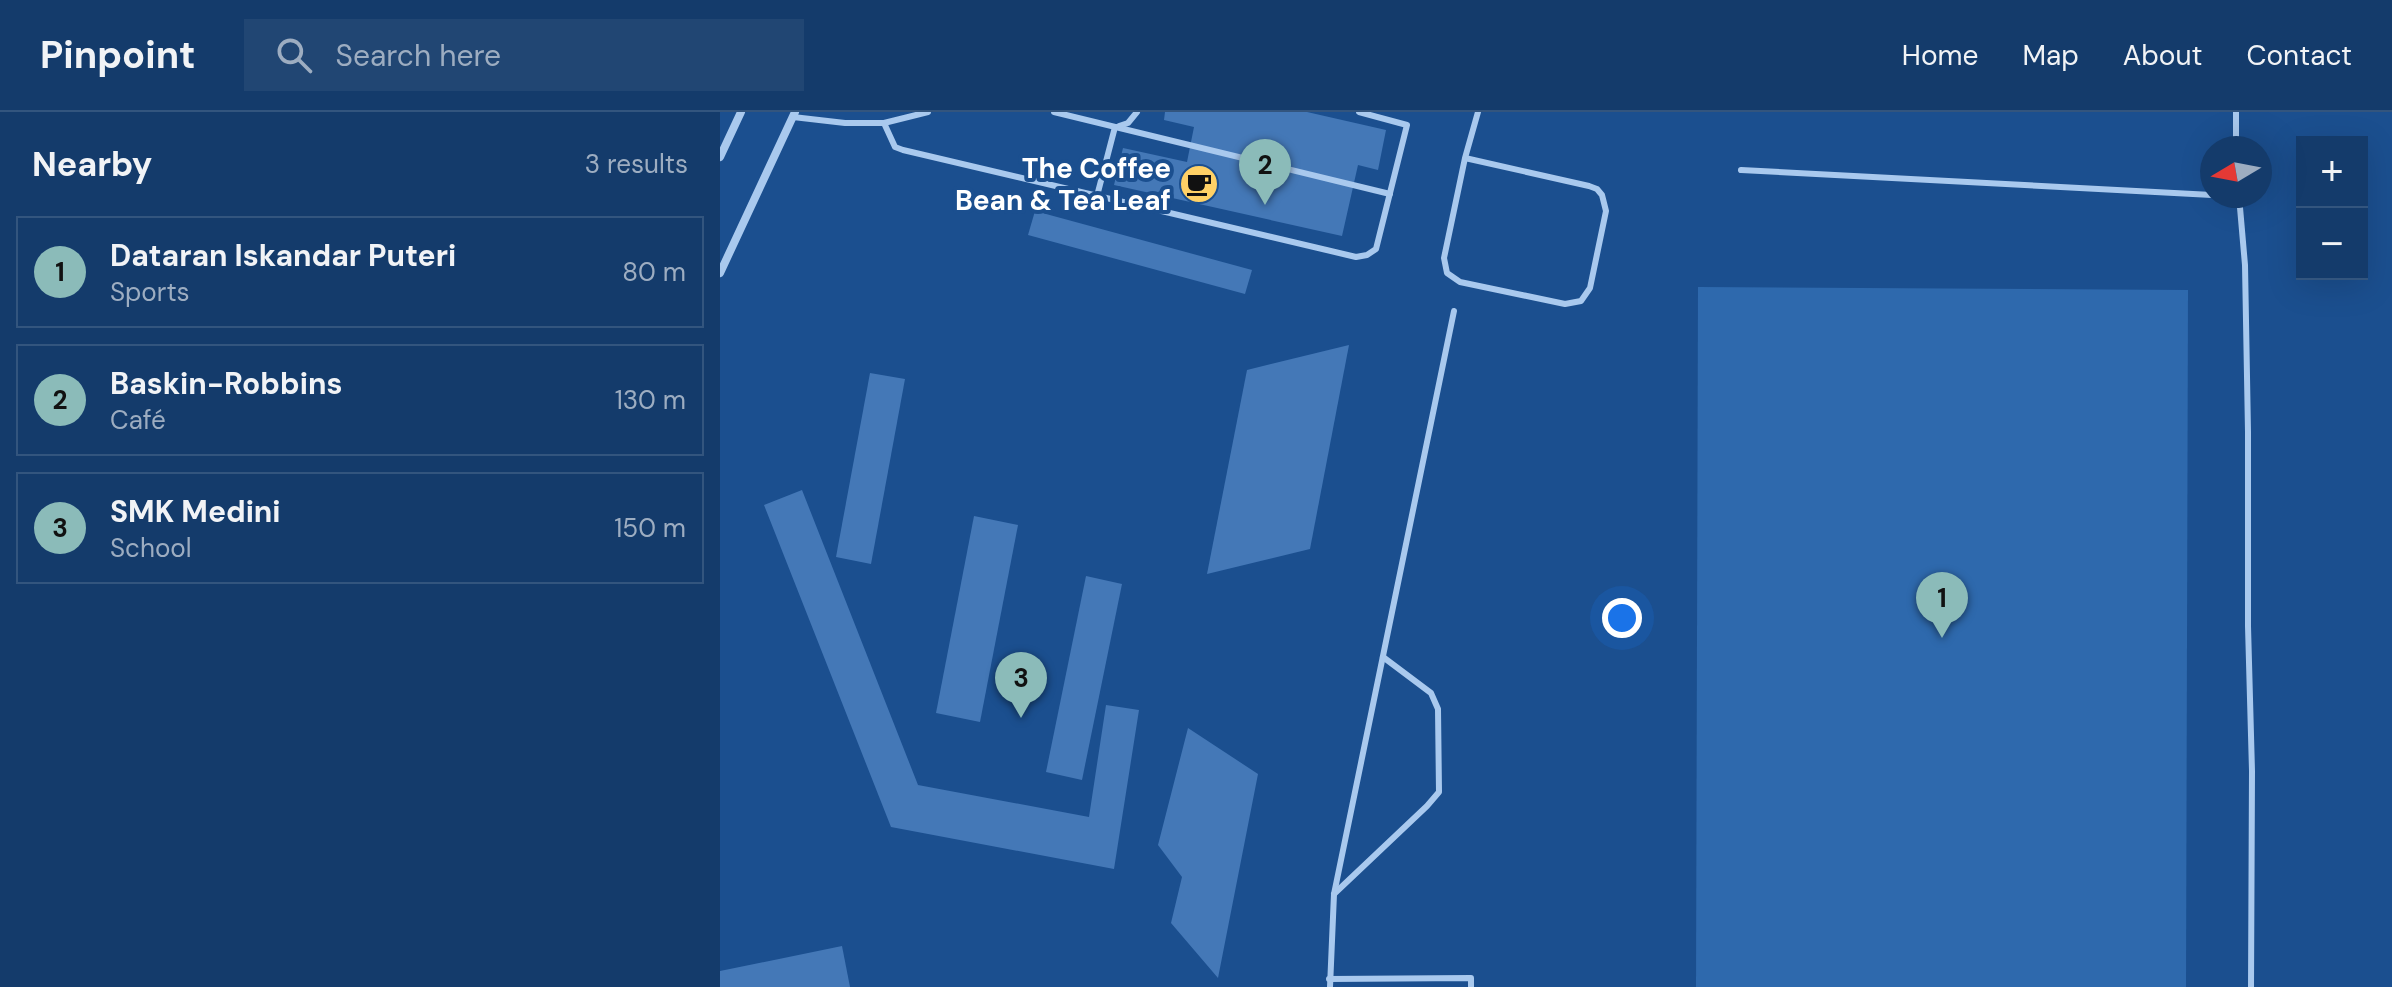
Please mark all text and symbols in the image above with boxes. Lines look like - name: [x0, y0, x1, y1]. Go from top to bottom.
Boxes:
- search box: [244, 19, 804, 91]
- text: Pinpoint: [40, 30, 196, 80]
- icon: search: [272, 33, 316, 77]
- text: Search here: [336, 36, 501, 75]
- text: Home: [1902, 37, 1978, 74]
- text: Map: [2022, 37, 2079, 74]
- text: About: [2123, 37, 2202, 74]
- text: Contact: [2246, 37, 2352, 74]
- north arrow: [2200, 136, 2272, 208]
- map controls: [2296, 136, 2368, 280]
- button: +: [2296, 136, 2368, 208]
- pin: 2: [1239, 139, 1291, 205]
- text: Nearby: [32, 142, 152, 187]
- text: 3 results: [585, 147, 688, 181]
- place label: The Coffee Bean & Tea Leaf: [955, 150, 1171, 219]
- cafe icon: The Coffee Bean & Tea Leaf: [1178, 163, 1220, 205]
- button: −: [2296, 208, 2368, 280]
- text: Dataran Iskandar Puteri: [110, 236, 456, 275]
- text: 1: [55, 255, 65, 289]
- text: 80 m: [622, 255, 686, 289]
- text: Sports: [110, 275, 190, 309]
- text: Baskin-Robbins: [110, 364, 342, 403]
- text: 2: [52, 383, 68, 417]
- text: 130 m: [615, 383, 686, 417]
- text: Café: [110, 403, 166, 437]
- text: SMK Medini: [110, 492, 281, 531]
- text: 3: [52, 511, 68, 545]
- text: 150 m: [614, 511, 686, 545]
- text: School: [110, 531, 192, 565]
- pin: 1: [1916, 572, 1968, 638]
- your location: [1602, 598, 1642, 638]
- pin: 3: [995, 652, 1047, 718]

